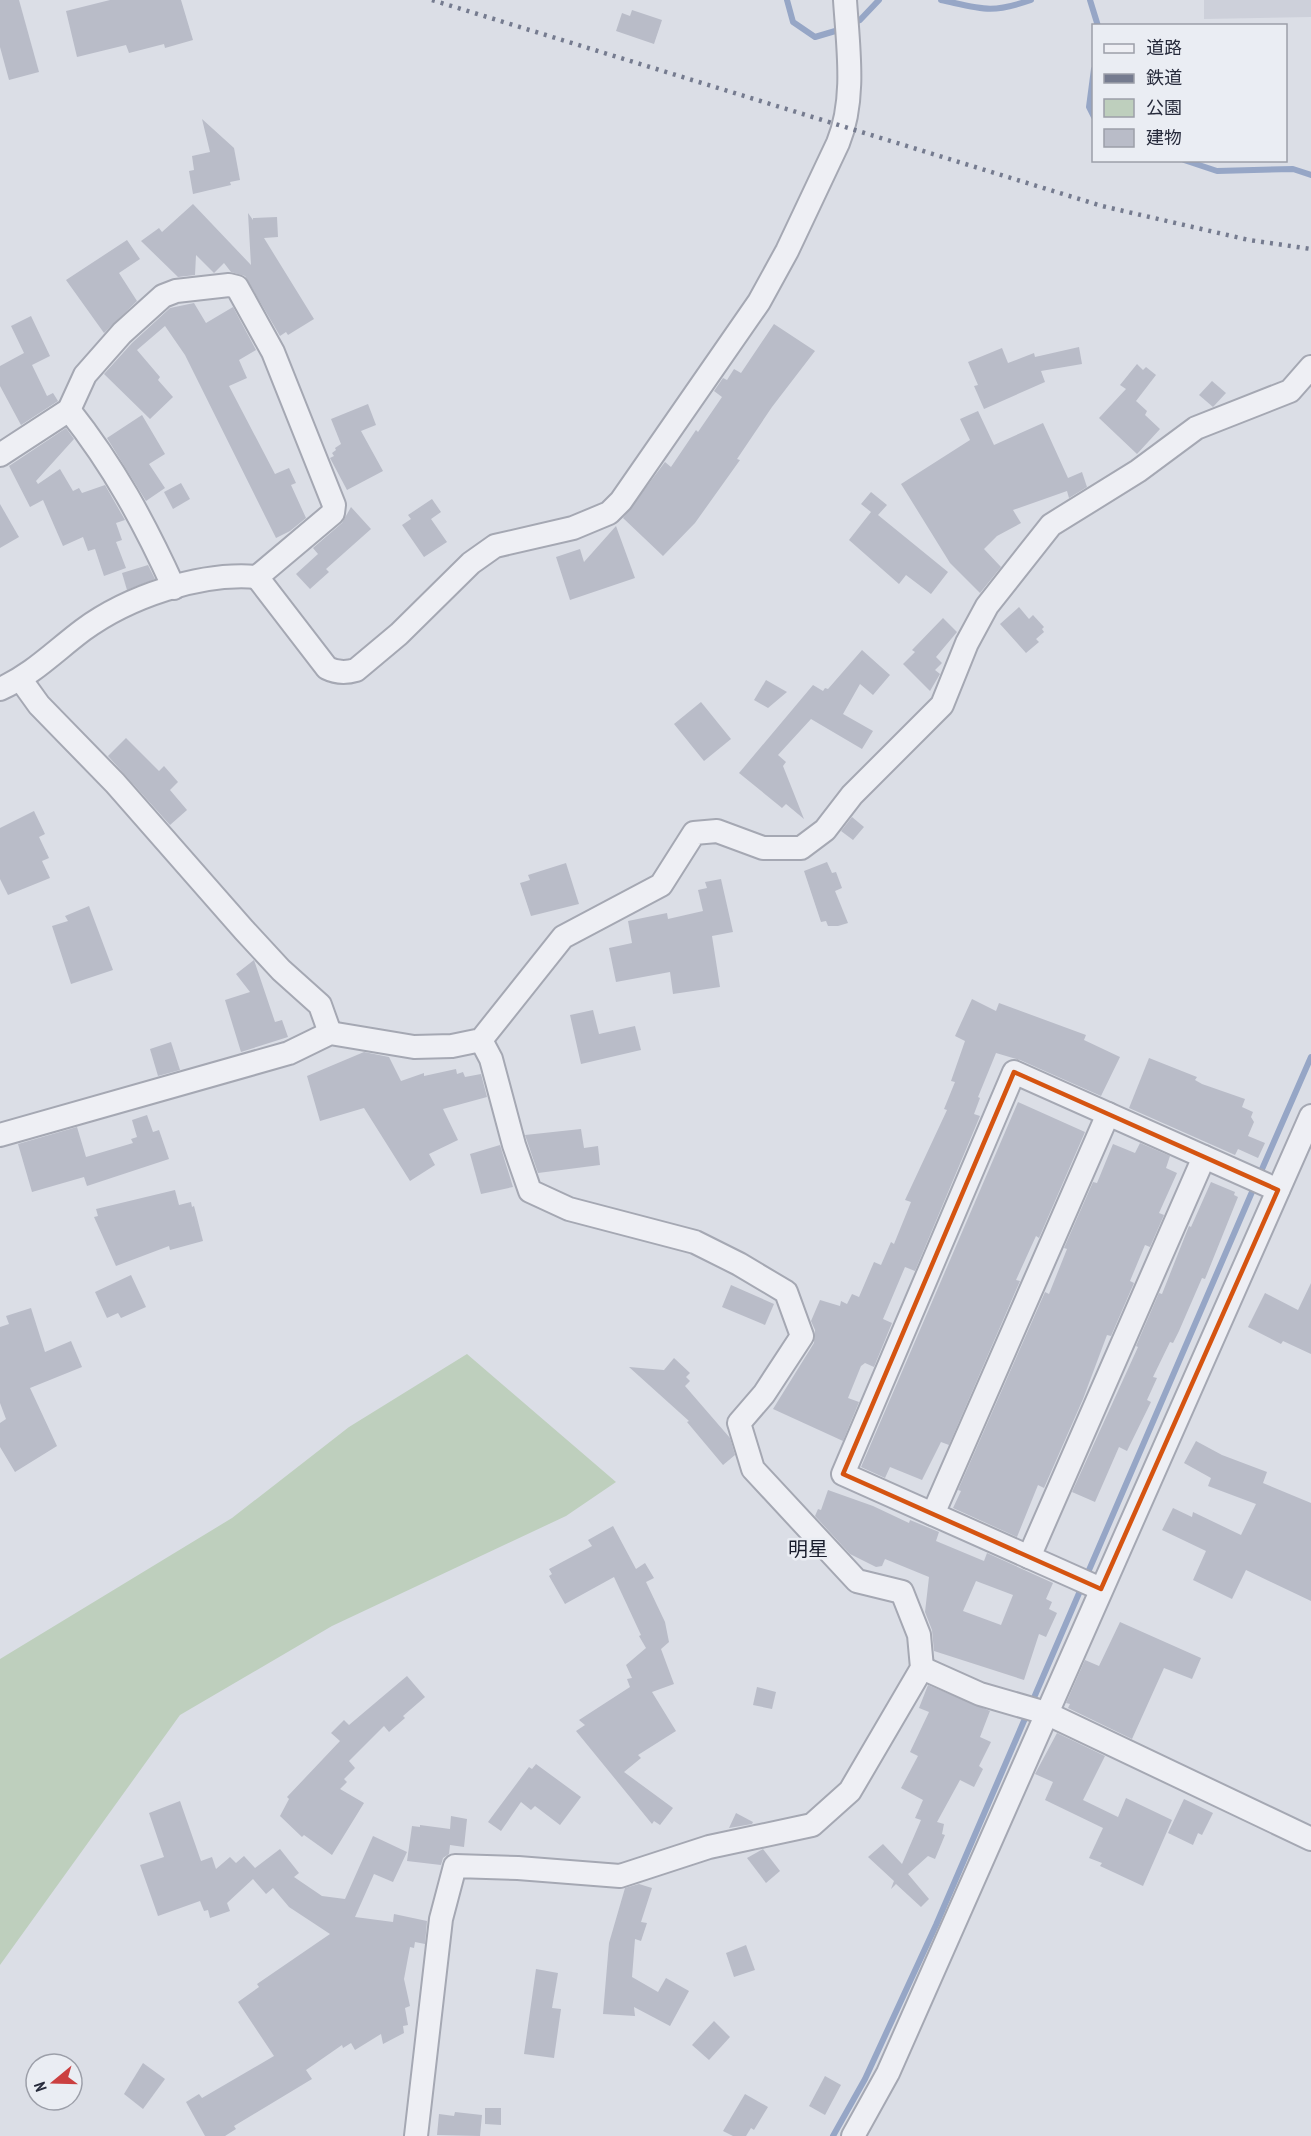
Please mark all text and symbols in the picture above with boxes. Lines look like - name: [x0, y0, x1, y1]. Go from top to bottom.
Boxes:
- legend: [1092, 24, 1287, 162]
- text: 道路: [1146, 36, 1182, 59]
- text: 鉄道: [1146, 66, 1182, 89]
- text: 公園: [1146, 96, 1182, 119]
- text: 建物: [1146, 126, 1182, 149]
- district label: 明星: [788, 1536, 828, 1562]
- north arrow: [24, 2052, 84, 2112]
- text: N: [29, 2080, 51, 2094]

